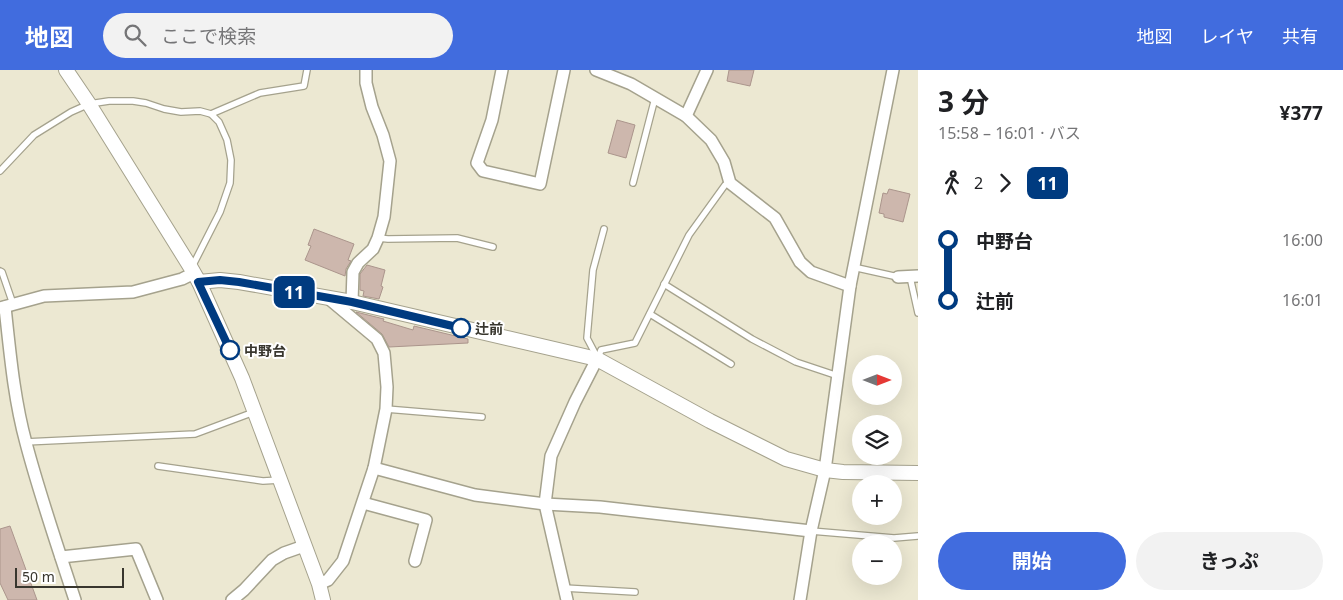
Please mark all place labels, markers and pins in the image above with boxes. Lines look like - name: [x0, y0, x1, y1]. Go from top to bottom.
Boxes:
- marker: 辻前: [451, 318, 471, 338]
- place label: 辻前: [475, 319, 503, 338]
- marker: 中野台: [220, 340, 240, 360]
- place label: 中野台: [244, 341, 286, 360]

